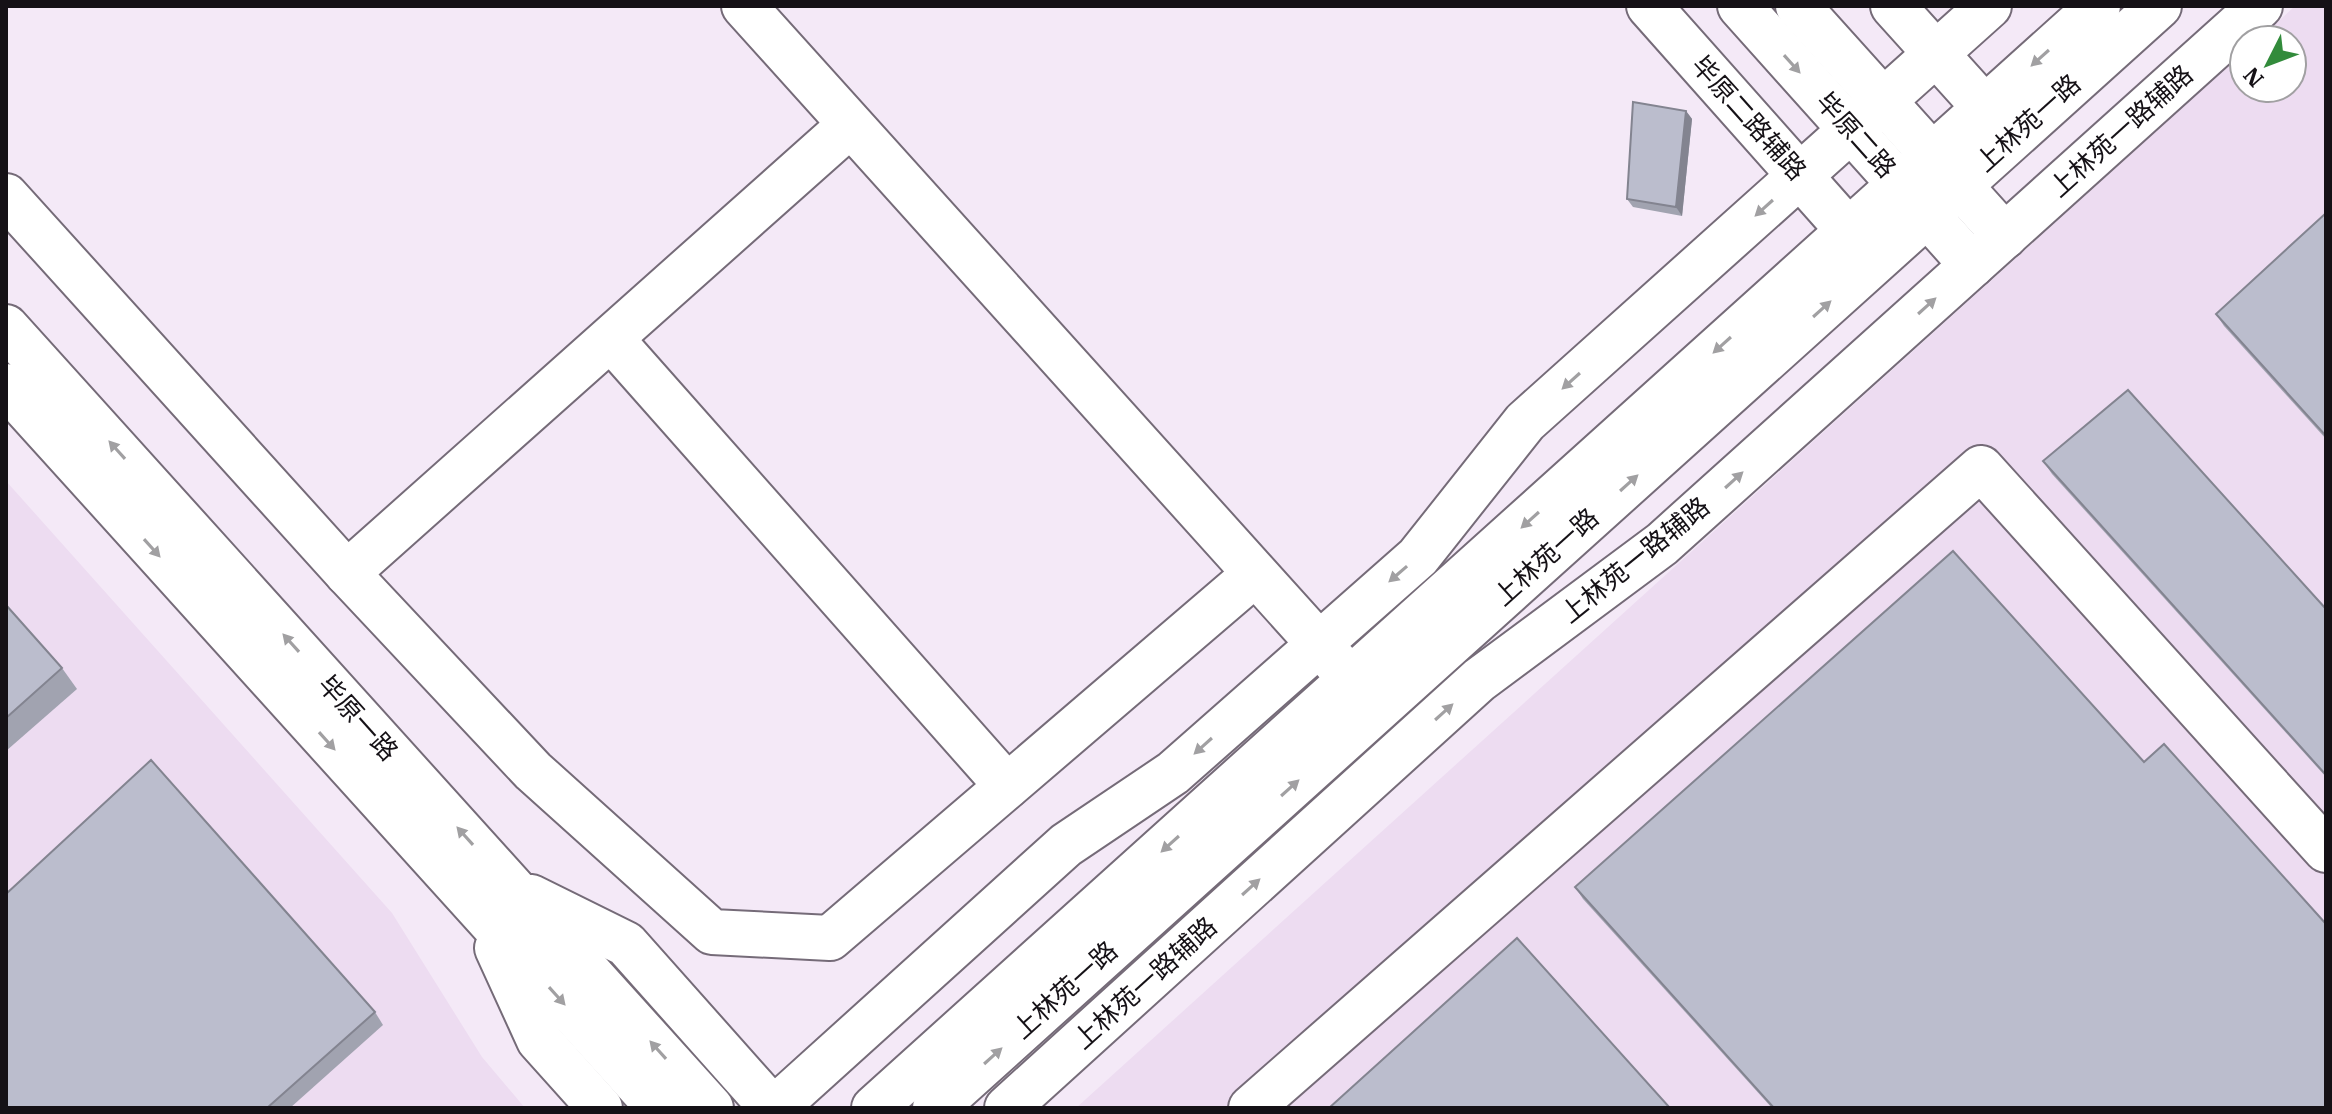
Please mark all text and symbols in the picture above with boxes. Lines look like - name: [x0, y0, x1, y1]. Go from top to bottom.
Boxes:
- north arrow: [2228, 24, 2308, 104]
- street label: 毕原二路辅路: [1685, 48, 1815, 187]
- one-way arrow: [2030, 49, 2049, 67]
- one-way arrow: [1782, 54, 1800, 73]
- street label: 上林苑一路辅路: [2041, 57, 2199, 204]
- text: N: [2236, 62, 2269, 94]
- street label: 上林苑一路: [1968, 66, 2087, 178]
- street label: 毕原二路: [1809, 84, 1904, 184]
- one-way arrow: [1755, 198, 1774, 216]
- one-way arrow: [1917, 297, 1936, 315]
- one-way arrow: [1811, 301, 1831, 318]
- one-way arrow: [1712, 336, 1732, 354]
- one-way arrow: [1561, 372, 1581, 389]
- one-way arrow: [108, 441, 126, 460]
- one-way arrow: [1724, 471, 1743, 489]
- one-way arrow: [1618, 475, 1638, 492]
- street label: 上林苑一路辅路: [1553, 489, 1716, 630]
- street label: 上林苑一路: [1486, 500, 1605, 612]
- one-way arrow: [1520, 510, 1539, 528]
- one-way arrow: [143, 538, 161, 557]
- one-way arrow: [1388, 565, 1408, 582]
- one-way arrow: [283, 634, 300, 654]
- street label: 毕原一路: [311, 667, 406, 767]
- one-way arrow: [1434, 703, 1454, 721]
- one-way arrow: [317, 731, 335, 750]
- one-way arrow: [1194, 737, 1213, 755]
- one-way arrow: [1280, 779, 1299, 797]
- one-way arrow: [457, 827, 475, 846]
- one-way arrow: [1160, 834, 1179, 852]
- one-way arrow: [1242, 878, 1261, 896]
- street label: 上林苑一路辅路: [1065, 909, 1223, 1056]
- street label: 上林苑一路: [1005, 933, 1124, 1045]
- one-way arrow: [548, 986, 566, 1005]
- one-way arrow: [650, 1041, 668, 1060]
- one-way arrow: [983, 1047, 1002, 1065]

